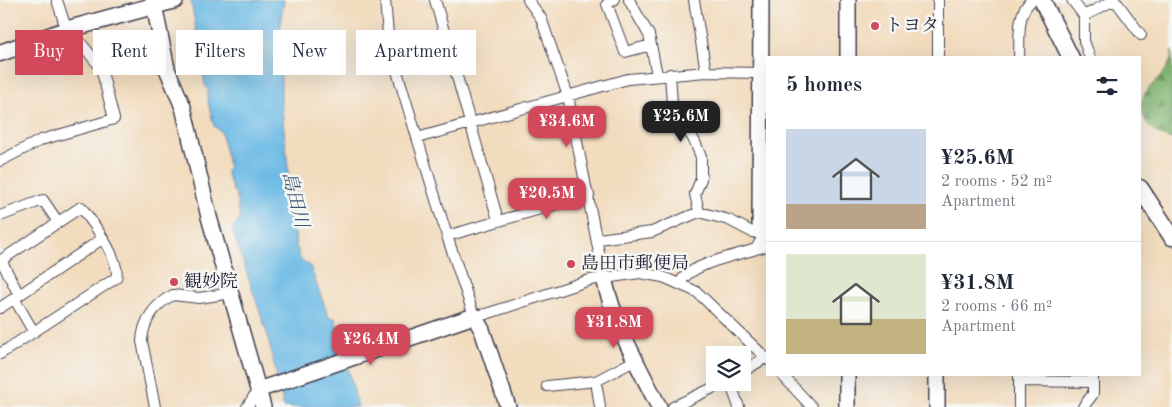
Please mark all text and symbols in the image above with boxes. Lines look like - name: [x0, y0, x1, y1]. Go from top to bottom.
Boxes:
- place label: トヨタ: [885, 17, 939, 35]
- marker: トヨタ: [869, 20, 881, 32]
- chip: Buy: [15, 30, 83, 75]
- chip: Rent: [93, 30, 166, 75]
- chip: Filters: [176, 30, 263, 75]
- chip: New: [273, 30, 346, 75]
- chip: Apartment: [356, 30, 476, 75]
- icon: filters: [1093, 72, 1121, 100]
- text: 5 homes: [786, 75, 862, 96]
- pin: ¥25.6M: [640, 100, 722, 143]
- pin: ¥34.6M: [526, 106, 608, 148]
- text: ¥25.6M: [653, 109, 709, 125]
- text: ¥34.6M: [539, 114, 595, 130]
- text: ¥25.6M: [941, 148, 1014, 169]
- icon: home: [826, 149, 886, 209]
- water label: 島田川: [278, 170, 313, 232]
- text: 2 rooms · 52 m²: [941, 174, 1052, 190]
- pin: ¥20.5M: [506, 178, 588, 220]
- text: ¥20.5M: [519, 186, 575, 202]
- text: Apartment: [941, 194, 1016, 210]
- place label: 島田市郵便局: [581, 253, 689, 273]
- marker: 島田市郵便局: [565, 258, 577, 270]
- place label: 観妙院: [184, 271, 238, 291]
- text: ¥31.8M: [941, 273, 1014, 294]
- icon: home: [826, 274, 886, 334]
- marker: 観妙院: [168, 276, 180, 288]
- text: 2 rooms · 66 m²: [941, 299, 1052, 315]
- pin: ¥31.8M: [573, 306, 655, 349]
- text: ¥31.8M: [586, 315, 642, 331]
- text: Apartment: [941, 319, 1016, 335]
- pin: ¥26.4M: [330, 324, 412, 366]
- text: ¥26.4M: [343, 332, 399, 348]
- map controls: [706, 346, 751, 391]
- button: layers: [706, 346, 751, 391]

